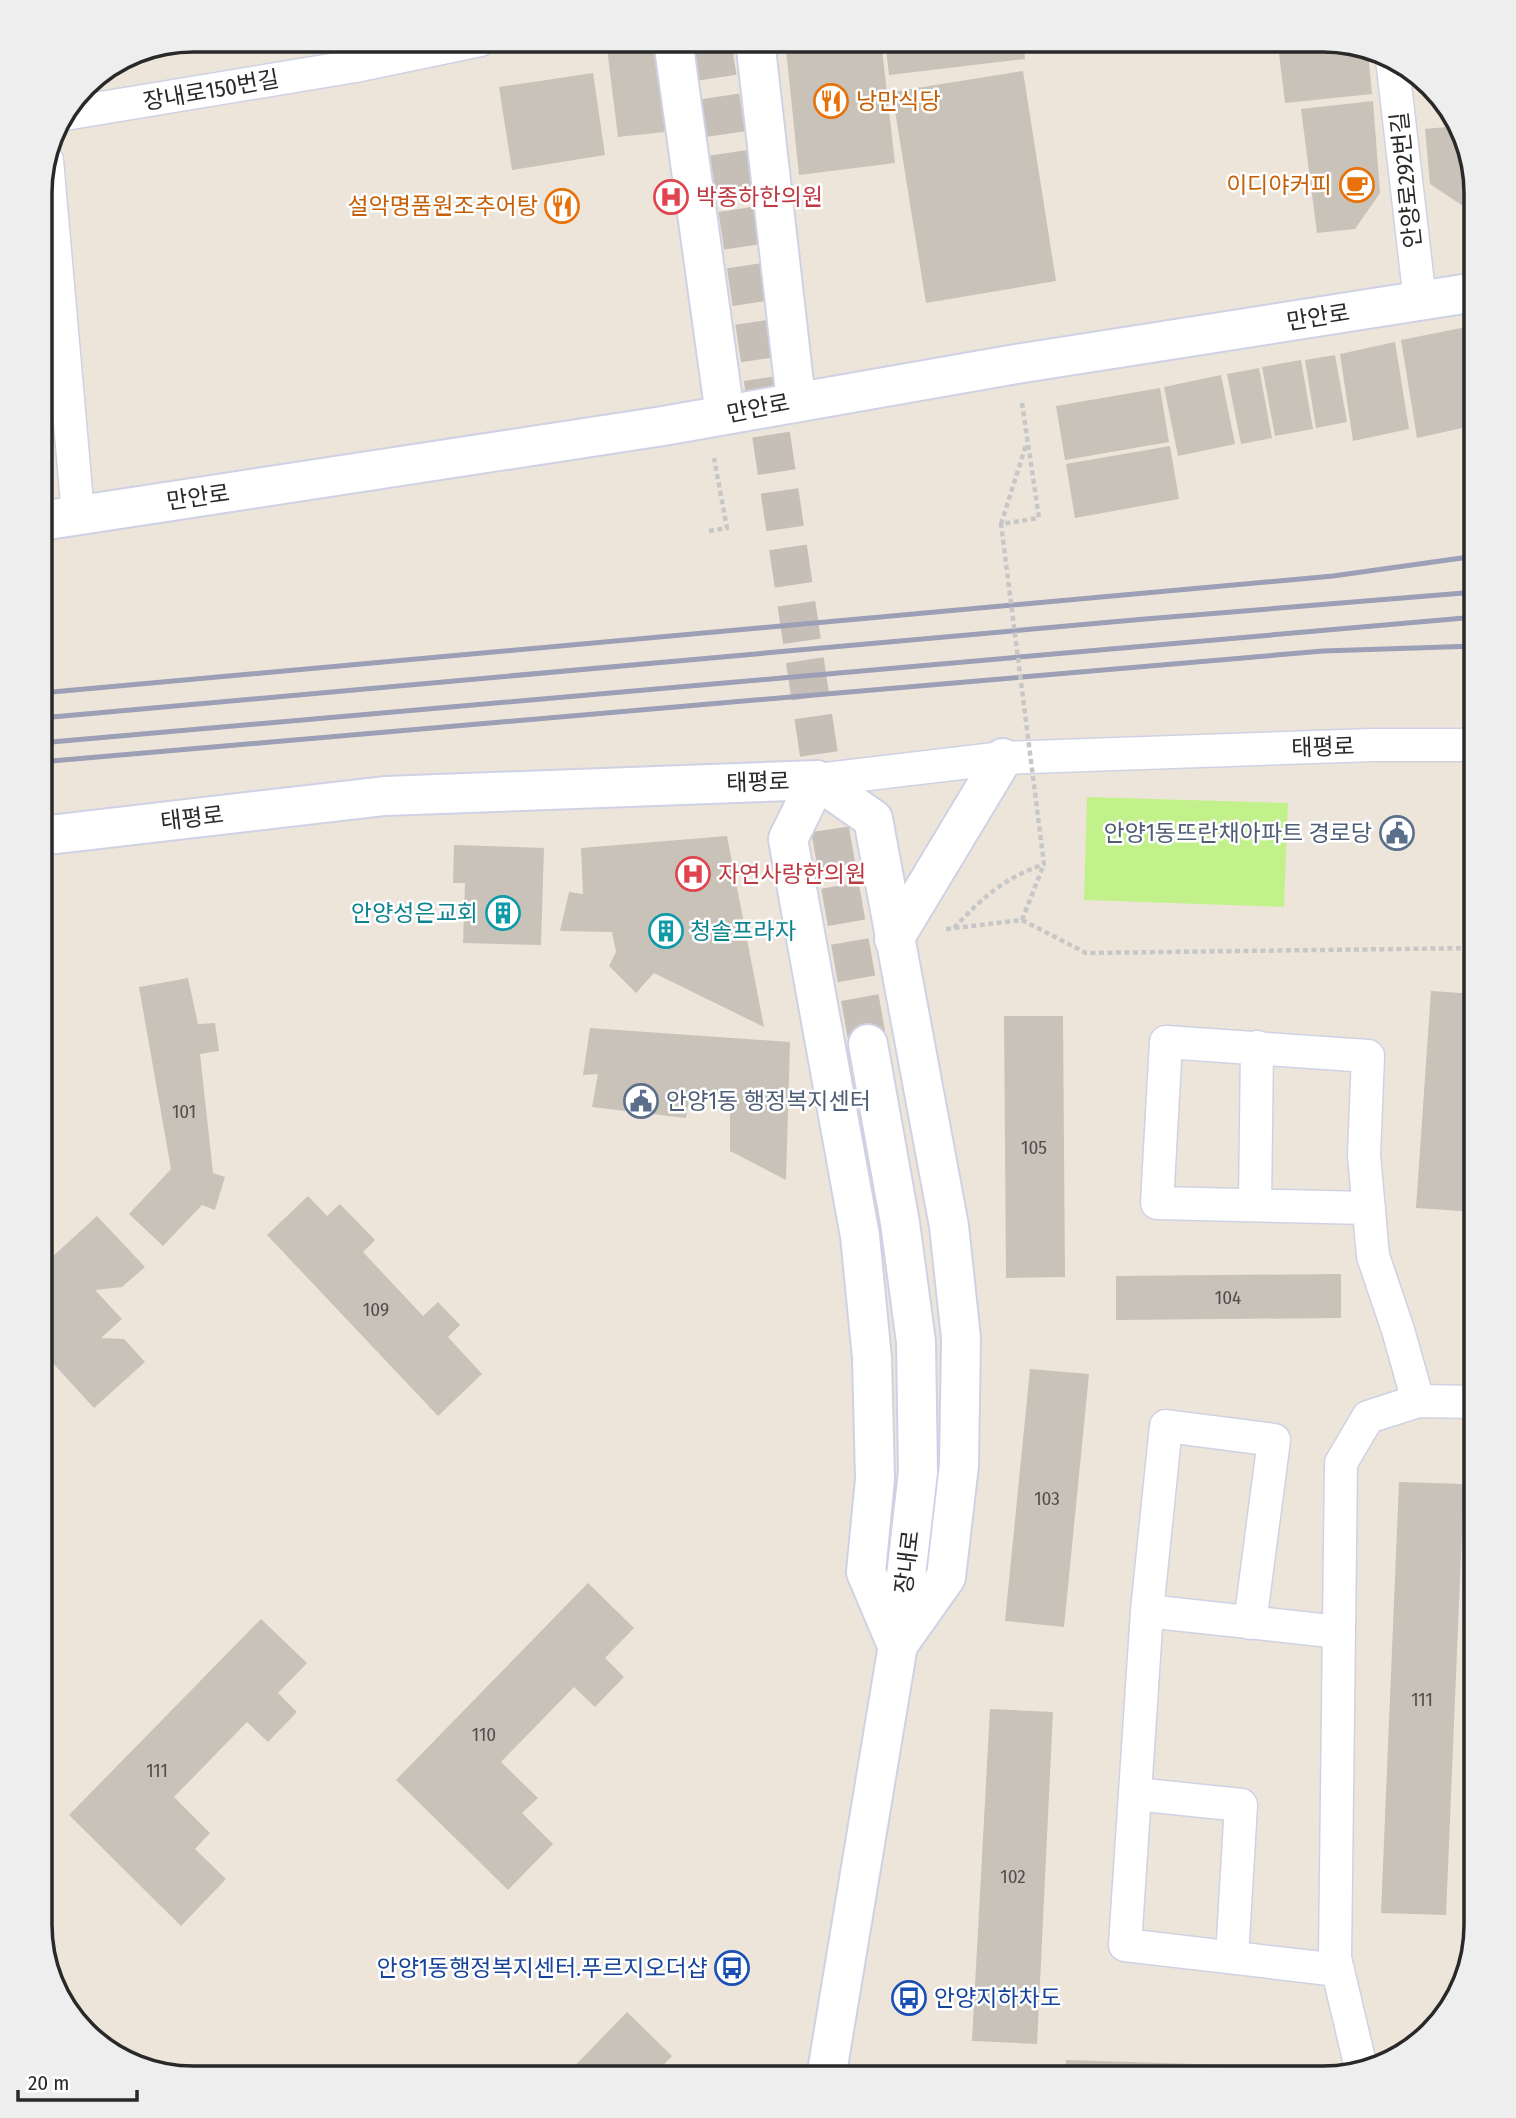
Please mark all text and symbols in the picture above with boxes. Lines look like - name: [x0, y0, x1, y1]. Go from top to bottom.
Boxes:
- street label: 장내로150번길: [141, 64, 281, 116]
- restaurant icon: 낭만식당: [812, 82, 850, 120]
- place label: 낭만식당: [856, 87, 941, 115]
- street label: 안양로292번길: [1385, 111, 1427, 249]
- cafe icon: 이디야커피: [1338, 166, 1376, 204]
- place label: 이디야커피: [1226, 171, 1332, 199]
- hospital icon: 박종하한의원: [652, 178, 690, 216]
- place label: 박종하한의원: [696, 183, 823, 211]
- restaurant icon: 설악명품원조추어탕: [543, 187, 581, 225]
- place label: 설악명품원조추어탕: [348, 192, 538, 220]
- street label: 만안로: [1284, 298, 1352, 336]
- street label: 만안로: [724, 388, 792, 428]
- street label: 만안로: [165, 479, 231, 515]
- street label: 태평로: [1291, 732, 1355, 762]
- street label: 태평로: [726, 767, 790, 797]
- street label: 태평로: [159, 800, 225, 836]
- public building icon: 안양1동뜨란채아파트 경로당: [1378, 814, 1416, 852]
- place label: 안양1동뜨란채아파트 경로당: [1104, 819, 1372, 847]
- hospital icon: 자연사랑한의원: [674, 855, 712, 893]
- place label: 자연사랑한의원: [718, 860, 866, 888]
- building icon: 안양성은교회: [484, 894, 522, 932]
- place label: 안양성은교회: [351, 899, 478, 927]
- building icon: 청솔프라자: [647, 912, 685, 950]
- place label: 청솔프라자: [690, 917, 796, 945]
- public building icon: 안양1동 행정복지센터: [622, 1082, 660, 1120]
- place label: 안양1동 행정복지센터: [666, 1087, 871, 1115]
- house number: 101: [172, 1100, 196, 1123]
- house number: 105: [1021, 1136, 1047, 1159]
- house number: 104: [1215, 1286, 1241, 1309]
- house number: 109: [363, 1298, 389, 1321]
- house number: 103: [1034, 1487, 1060, 1510]
- street label: 장내로: [889, 1529, 925, 1595]
- house number: 111: [1411, 1688, 1433, 1711]
- house number: 110: [472, 1723, 496, 1746]
- house number: 111: [146, 1759, 168, 1782]
- house number: 102: [1000, 1865, 1026, 1888]
- bus stop icon: 안양1동행정복지센터.푸르지오더샵: [713, 1949, 751, 1987]
- place label: 안양1동행정복지센터.푸르지오더샵: [377, 1954, 708, 1982]
- bus stop icon: 안양지하차도: [890, 1979, 928, 2017]
- place label: 안양지하차도: [934, 1984, 1061, 2012]
- scale bar: [18, 2058, 136, 2102]
- text: 20 m: [28, 2070, 69, 2096]

